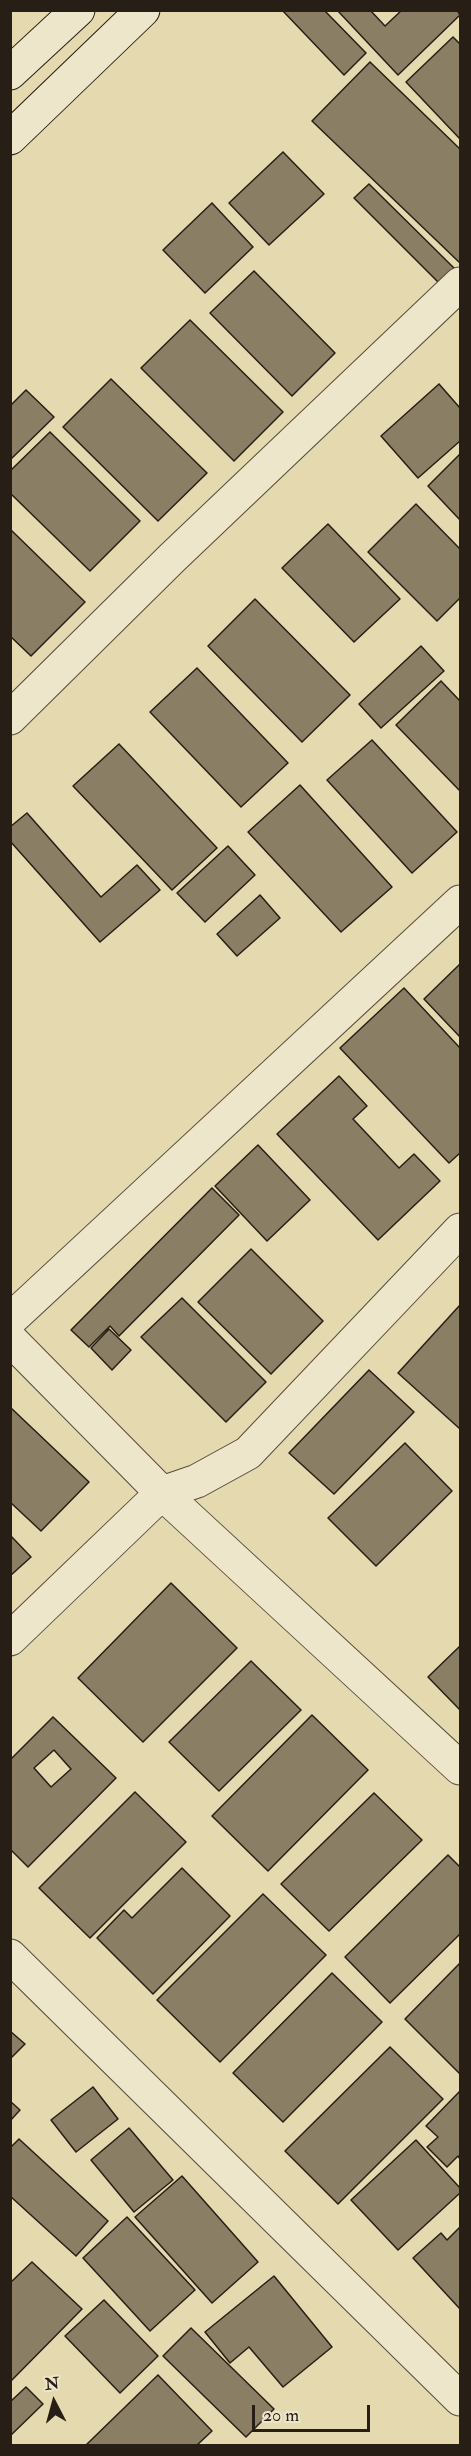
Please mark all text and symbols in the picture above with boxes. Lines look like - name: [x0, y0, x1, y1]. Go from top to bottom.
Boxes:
- north arrow: [24, 2372, 84, 2432]
- text: N: [44, 2373, 60, 2395]
- scale bar: [255, 2393, 374, 2431]
- text: 20 m: [263, 2404, 299, 2427]

